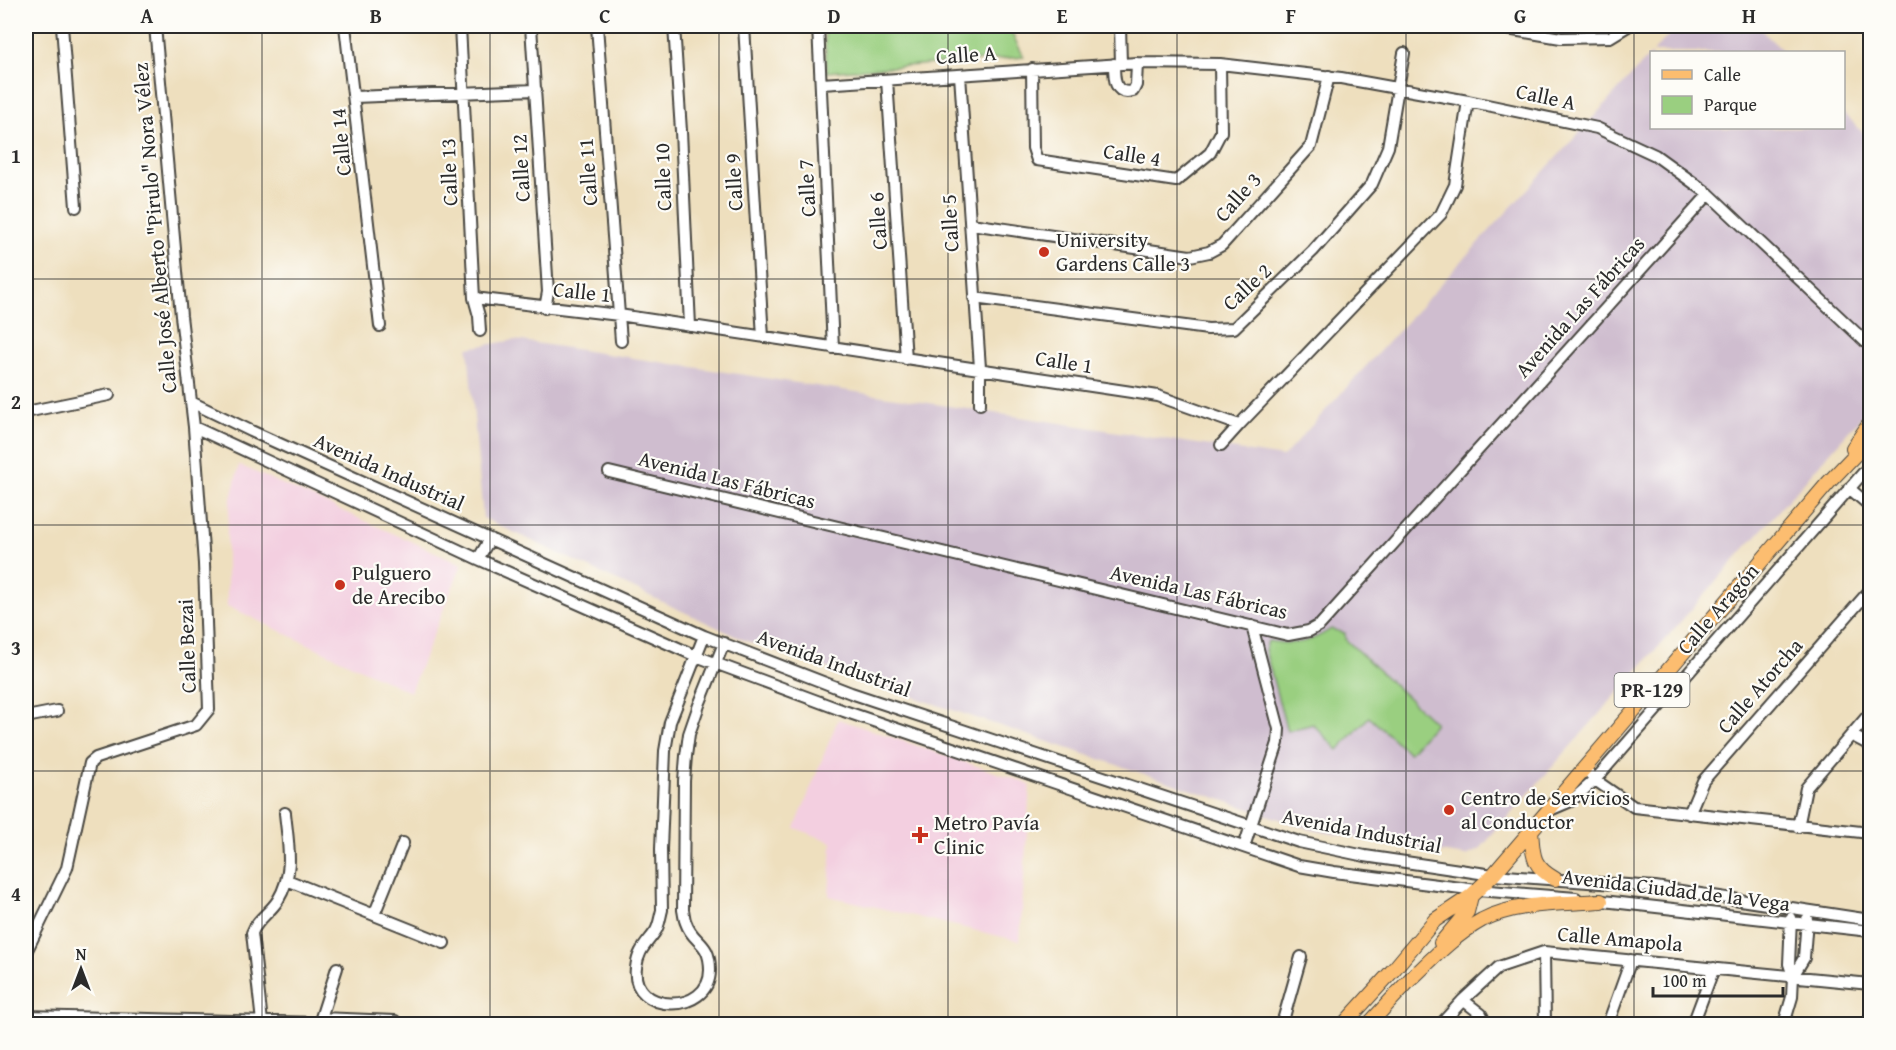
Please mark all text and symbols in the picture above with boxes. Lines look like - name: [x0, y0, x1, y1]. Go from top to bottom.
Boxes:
- text: A: [141, 1, 154, 30]
- text: B: [370, 1, 382, 30]
- text: C: [599, 1, 611, 30]
- text: D: [827, 1, 841, 30]
- text: E: [1057, 1, 1068, 30]
- text: F: [1286, 1, 1296, 30]
- text: G: [1514, 1, 1526, 30]
- text: H: [1742, 1, 1756, 30]
- street label: Calle A: [935, 37, 997, 72]
- legend: [1650, 51, 1845, 129]
- text: Calle: [1704, 61, 1741, 88]
- street label: Calle José Alberto "Pirulo" Nora Vélez: [125, 62, 184, 394]
- street label: Calle A: [1513, 75, 1579, 118]
- text: Parque: [1704, 91, 1757, 118]
- street label: Calle 14: [322, 107, 359, 177]
- street label: Calle 12: [503, 133, 538, 203]
- street label: Calle 4: [1101, 135, 1163, 174]
- street label: Calle 11: [570, 137, 605, 207]
- street label: Calle 13: [432, 138, 465, 206]
- text: 1: [11, 141, 21, 170]
- street label: Calle 10: [646, 143, 679, 211]
- street label: Calle 9: [717, 152, 750, 212]
- street label: Calle 7: [790, 158, 823, 218]
- street label: Calle 3: [1207, 165, 1268, 228]
- street label: Calle 6: [860, 191, 895, 251]
- street label: Calle 5: [933, 193, 966, 253]
- place label: University Gardens Calle 3: [1056, 224, 1190, 279]
- street label: Avenida Las Fábricas: [1507, 229, 1652, 384]
- marker: University Gardens Calle 3: [1037, 245, 1051, 259]
- street label: Calle 2: [1215, 256, 1278, 318]
- street label: Calle 1: [552, 273, 612, 310]
- street label: Calle 1: [1033, 342, 1095, 381]
- text: 2: [11, 387, 21, 416]
- street label: Avenida Industrial: [309, 424, 470, 519]
- street label: Avenida Las Fábricas: [635, 443, 819, 516]
- street label: Avenida Las Fábricas: [1107, 556, 1291, 627]
- street label: Calle Aragón: [1669, 556, 1766, 661]
- place label: Pulguero de Arecibo: [352, 557, 445, 612]
- marker: Pulguero de Arecibo: [333, 578, 347, 592]
- street label: Calle Bezai: [169, 598, 204, 694]
- street label: Avenida Industrial: [753, 620, 916, 705]
- street label: Calle Atorcha: [1709, 631, 1810, 740]
- text: 3: [11, 633, 21, 662]
- road number: PR-129: [1614, 673, 1690, 707]
- place label: Centro de Servicios al Conductor: [1461, 782, 1630, 837]
- street label: Avenida Industrial: [1280, 800, 1445, 861]
- marker: Centro de Servicios al Conductor: [1442, 803, 1456, 817]
- place label: Metro Pavía Clinic: [934, 807, 1039, 862]
- marker: Metro Pavía Clinic: [911, 826, 929, 844]
- street label: Avenida Ciudad de la Vega: [1560, 860, 1792, 919]
- text: 4: [11, 879, 21, 908]
- street label: Calle Amapola: [1556, 918, 1684, 959]
- north arrow: [51, 939, 111, 999]
- text: N: [76, 942, 87, 966]
- scale bar: [1653, 960, 1784, 998]
- text: 100 m: [1662, 967, 1707, 994]

